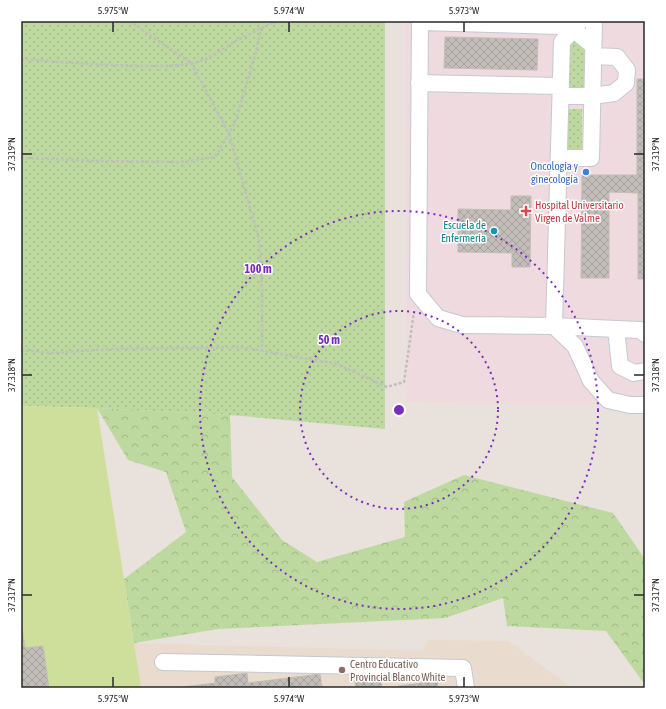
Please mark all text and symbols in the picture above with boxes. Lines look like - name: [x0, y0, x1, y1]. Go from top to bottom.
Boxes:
- text: 5.975°W: [98, 5, 129, 16]
- text: 5.974°W: [274, 5, 305, 16]
- text: 5.973°W: [449, 5, 480, 16]
- text: 37.319°N: [6, 137, 17, 171]
- text: 37.319°N: [650, 137, 661, 171]
- place label: Oncología y ginecología: [531, 160, 578, 185]
- marker: Oncología y ginecología: [581, 167, 591, 177]
- place label: Hospital Universitario Virgen de Valme: [535, 199, 624, 224]
- marker: Hospital Universitario Virgen de Valme: [520, 205, 532, 217]
- place label: Escuela de Enfermería: [441, 219, 486, 244]
- marker: Escuela de Enfermería: [489, 226, 499, 236]
- text: 100 m: [244, 262, 272, 276]
- text: 50 m: [318, 333, 340, 347]
- text: 37.318°N: [6, 358, 17, 392]
- text: 37.318°N: [650, 358, 661, 392]
- centre of rings: [392, 403, 406, 417]
- text: 37.317°N: [6, 578, 17, 612]
- text: 37.317°N: [650, 578, 661, 612]
- place label: Centro Educativo Provincial Blanco White: [350, 658, 445, 683]
- marker: Centro Educativo Provincial Blanco White: [337, 665, 347, 675]
- text: 5.975°W: [98, 693, 129, 704]
- text: 5.974°W: [274, 693, 305, 704]
- text: 5.973°W: [449, 693, 480, 704]

